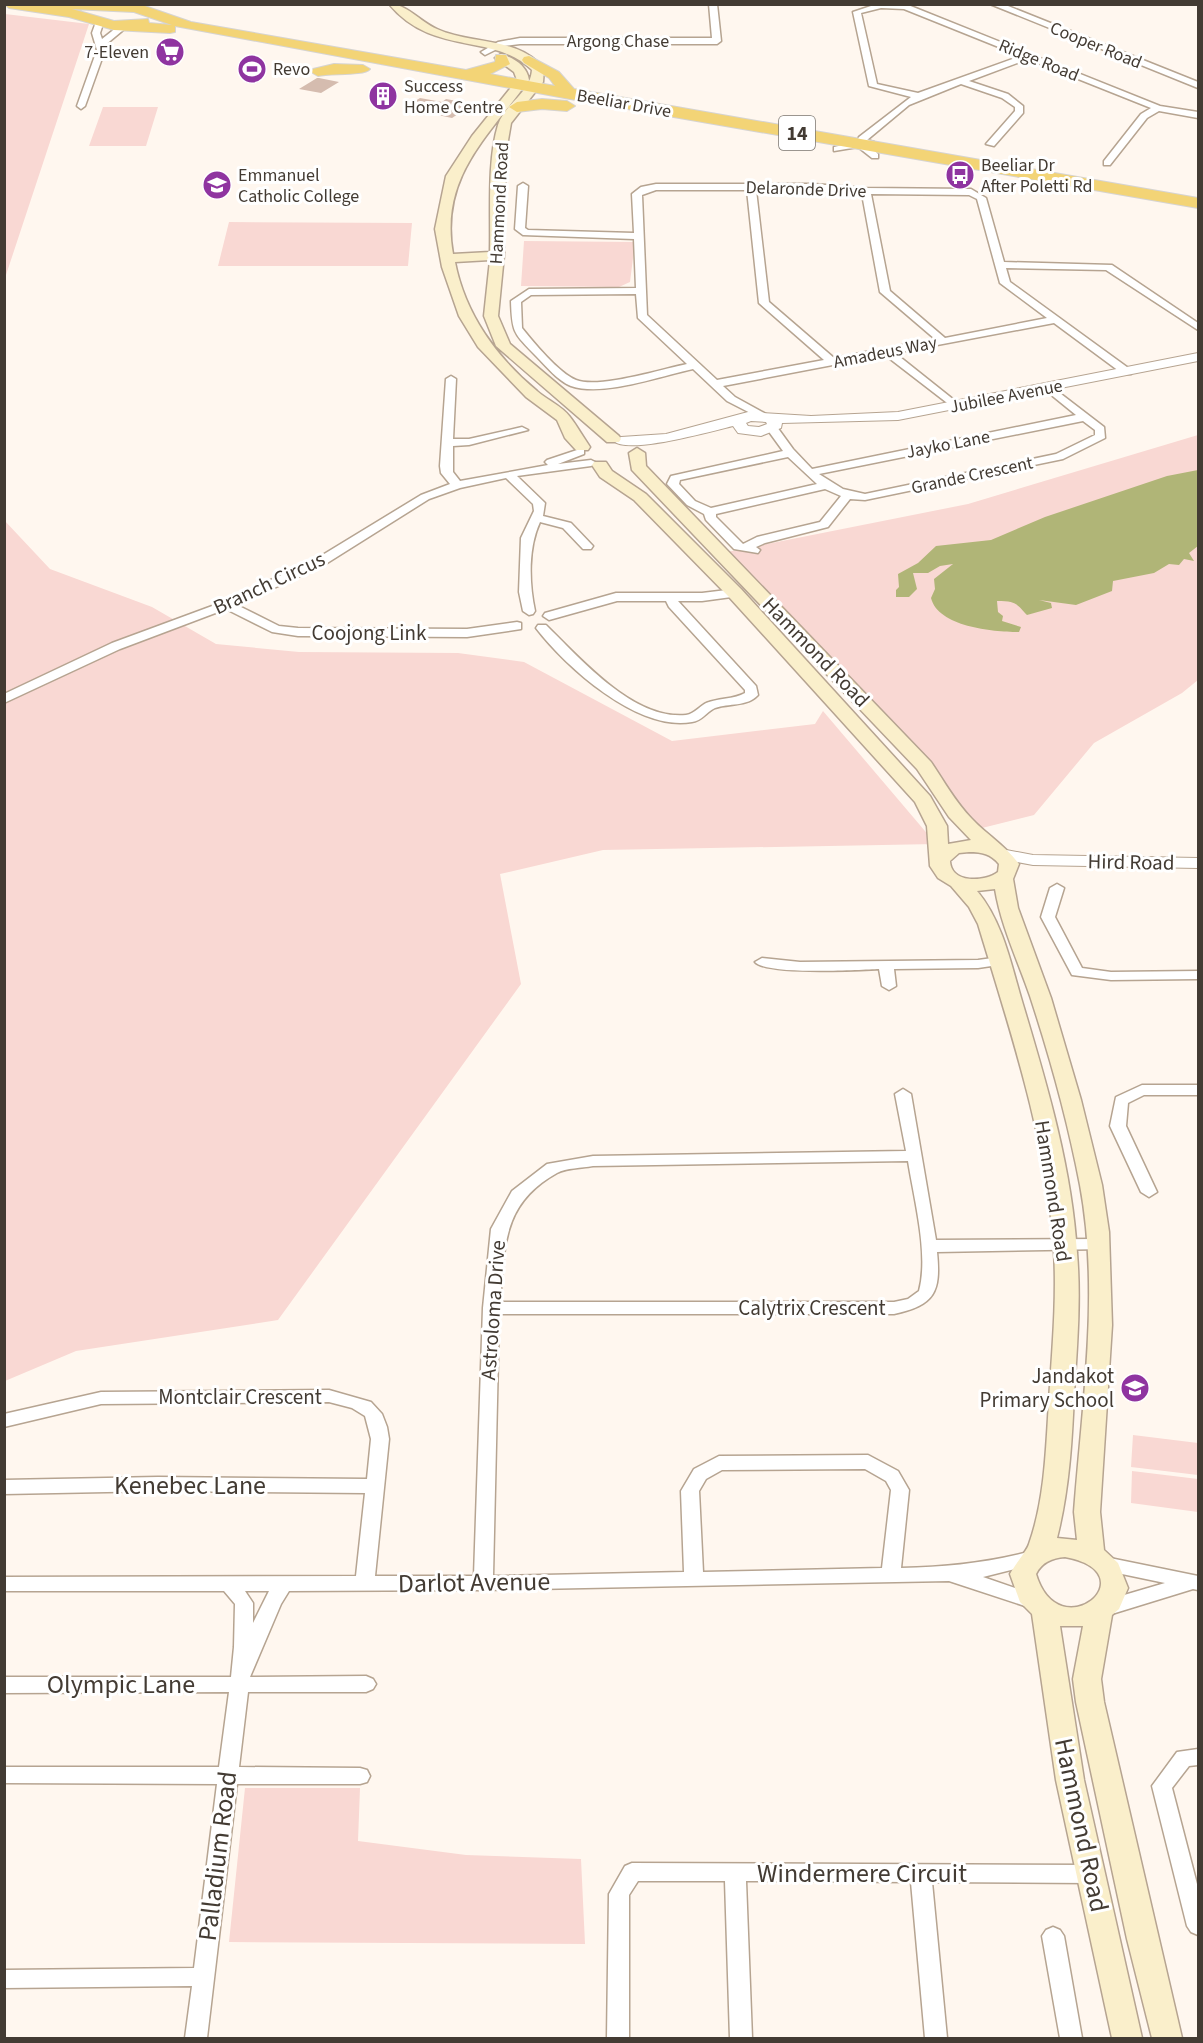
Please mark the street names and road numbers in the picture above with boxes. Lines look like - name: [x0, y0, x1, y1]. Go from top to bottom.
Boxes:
- street label: Cooper Road: [1046, 16, 1146, 75]
- street label: Argong Chase: [567, 29, 669, 54]
- street label: Ridge Road: [995, 33, 1083, 88]
- street label: Beeliar Drive: [575, 83, 673, 124]
- road number: 14: [779, 116, 815, 150]
- street label: Hammond Road: [484, 141, 515, 265]
- street label: Delaronde Drive: [745, 175, 867, 204]
- street label: Amadeus Way: [831, 330, 940, 375]
- street label: Jubilee Avenue: [948, 373, 1065, 420]
- street label: Jayko Lane: [904, 424, 992, 465]
- street label: Grande Crescent: [909, 450, 1035, 501]
- street label: Branch Circus: [208, 544, 330, 622]
- street label: Hammond Road: [756, 590, 876, 714]
- street label: Coojong Link: [312, 618, 427, 648]
- street label: Hird Road: [1087, 846, 1175, 878]
- street label: Hammond Road: [1027, 1118, 1079, 1264]
- street label: Astroloma Drive: [473, 1239, 513, 1381]
- street label: Calytrix Crescent: [738, 1293, 886, 1323]
- street label: Montclair Crescent: [158, 1382, 322, 1412]
- street label: Kenebec Lane: [114, 1467, 266, 1504]
- street label: Darlot Avenue: [397, 1563, 551, 1602]
- street label: Olympic Lane: [47, 1666, 195, 1703]
- street label: Hammond Road: [1045, 1735, 1118, 1915]
- street label: Palladium Road: [189, 1769, 246, 1943]
- street label: Windermere Circuit: [757, 1855, 967, 1892]

